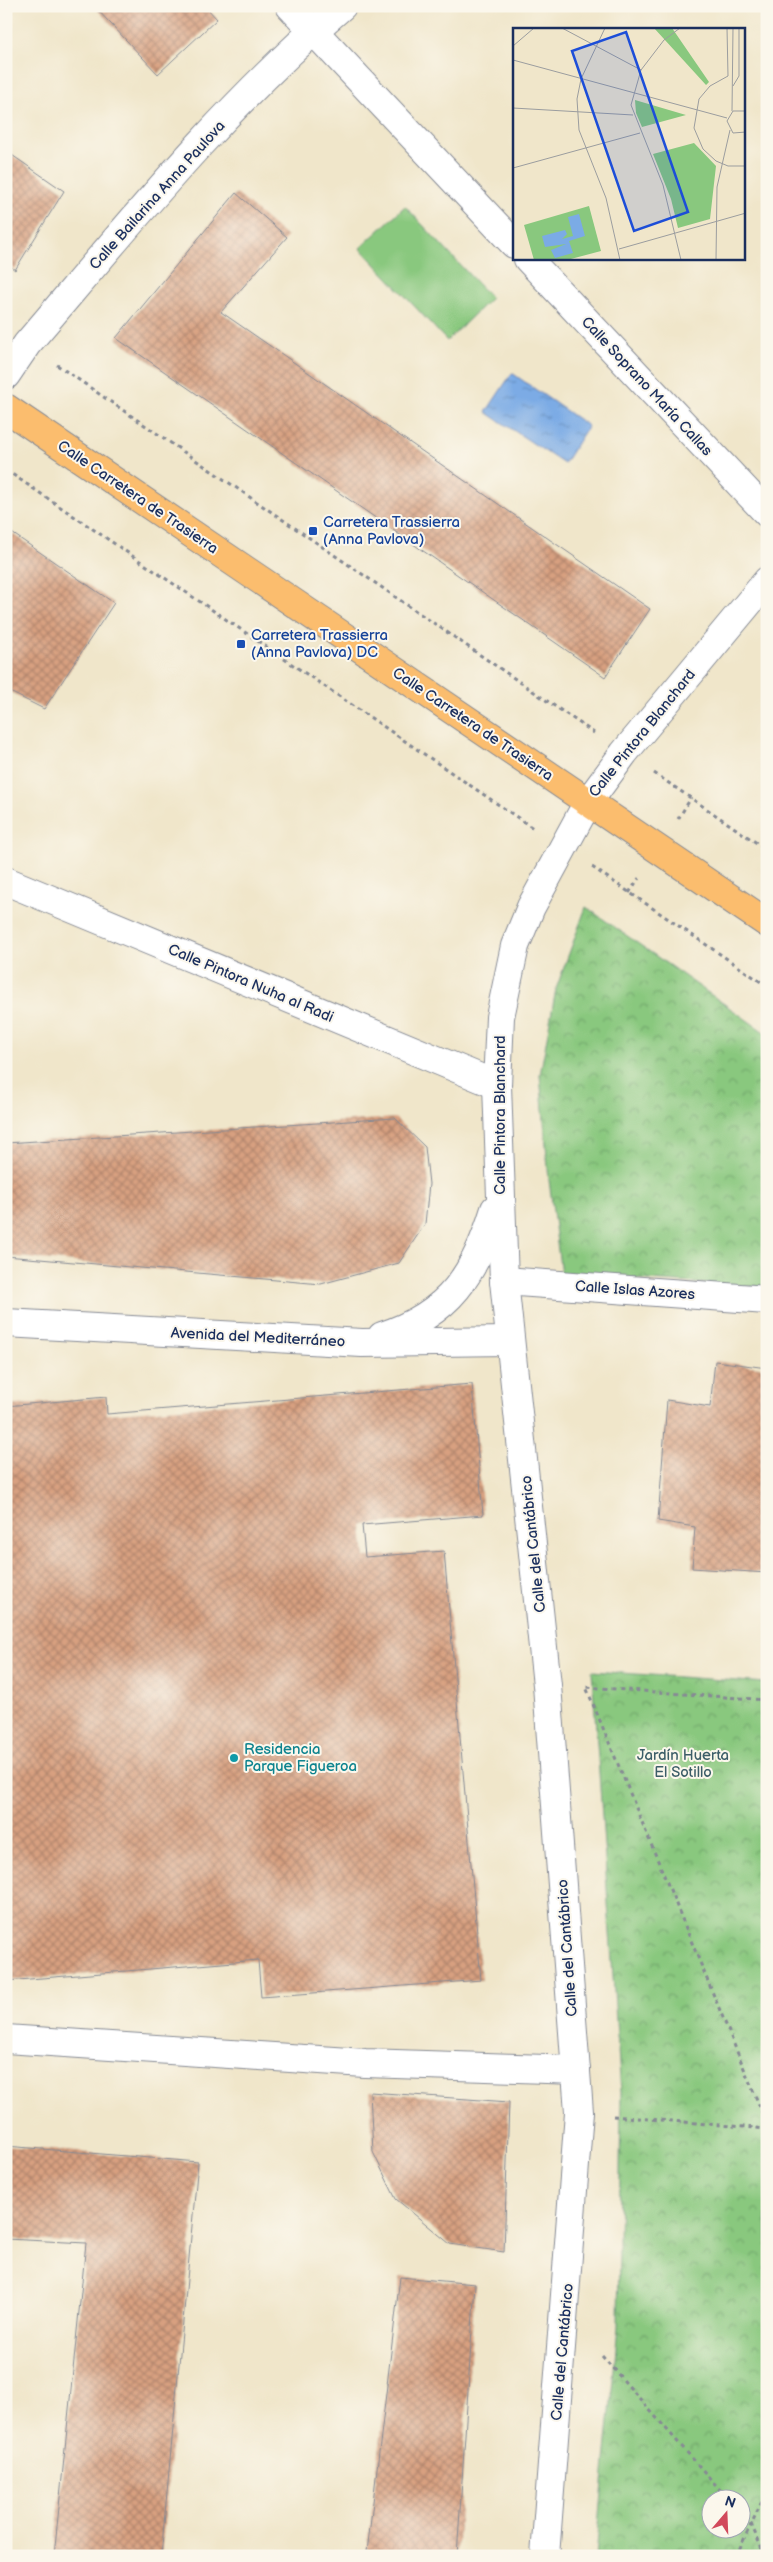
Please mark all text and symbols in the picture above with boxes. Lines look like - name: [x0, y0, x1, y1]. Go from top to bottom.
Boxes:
- inset map: [513, 28, 746, 260]
- street label: Calle Bailarina Anna Paulova: [85, 117, 229, 274]
- street label: Calle Soprano María Callas: [577, 313, 717, 460]
- street label: Calle Carretera de Trasierra: [54, 436, 222, 558]
- place label: Carretera Trassierra (Anna Pavlova): [323, 513, 460, 549]
- marker: Carretera Trassierra (Anna Pavlova): [307, 525, 319, 537]
- place label: Carretera Trassierra (Anna Pavlova) DC: [251, 626, 388, 662]
- marker: Carretera Trassierra (Anna Pavlova) DC: [235, 638, 247, 650]
- street label: Calle Carretera de Trasierra: [389, 663, 557, 785]
- street label: Calle Pintora Blanchard: [585, 665, 700, 801]
- street label: Calle Pintora Nuha al Radi: [165, 940, 336, 1027]
- street label: Calle Pintora Blanchard: [491, 1035, 510, 1195]
- street label: Calle Islas Azores: [574, 1277, 696, 1304]
- street label: Avenida del Mediterráneo: [170, 1323, 346, 1352]
- street label: Calle del Cantábrico: [517, 1474, 550, 1613]
- place label: Residencia Parque Figueroa: [244, 1740, 357, 1776]
- park label: Jardín Huerta El Sotillo: [637, 1746, 729, 1782]
- marker: Residencia Parque Figueroa: [228, 1752, 240, 1764]
- street label: Calle del Cantábrico: [553, 1879, 582, 2017]
- street label: Calle del Cantábrico: [547, 2283, 578, 2421]
- north arrow: [700, 2490, 750, 2540]
- text: N: [722, 2492, 738, 2512]

